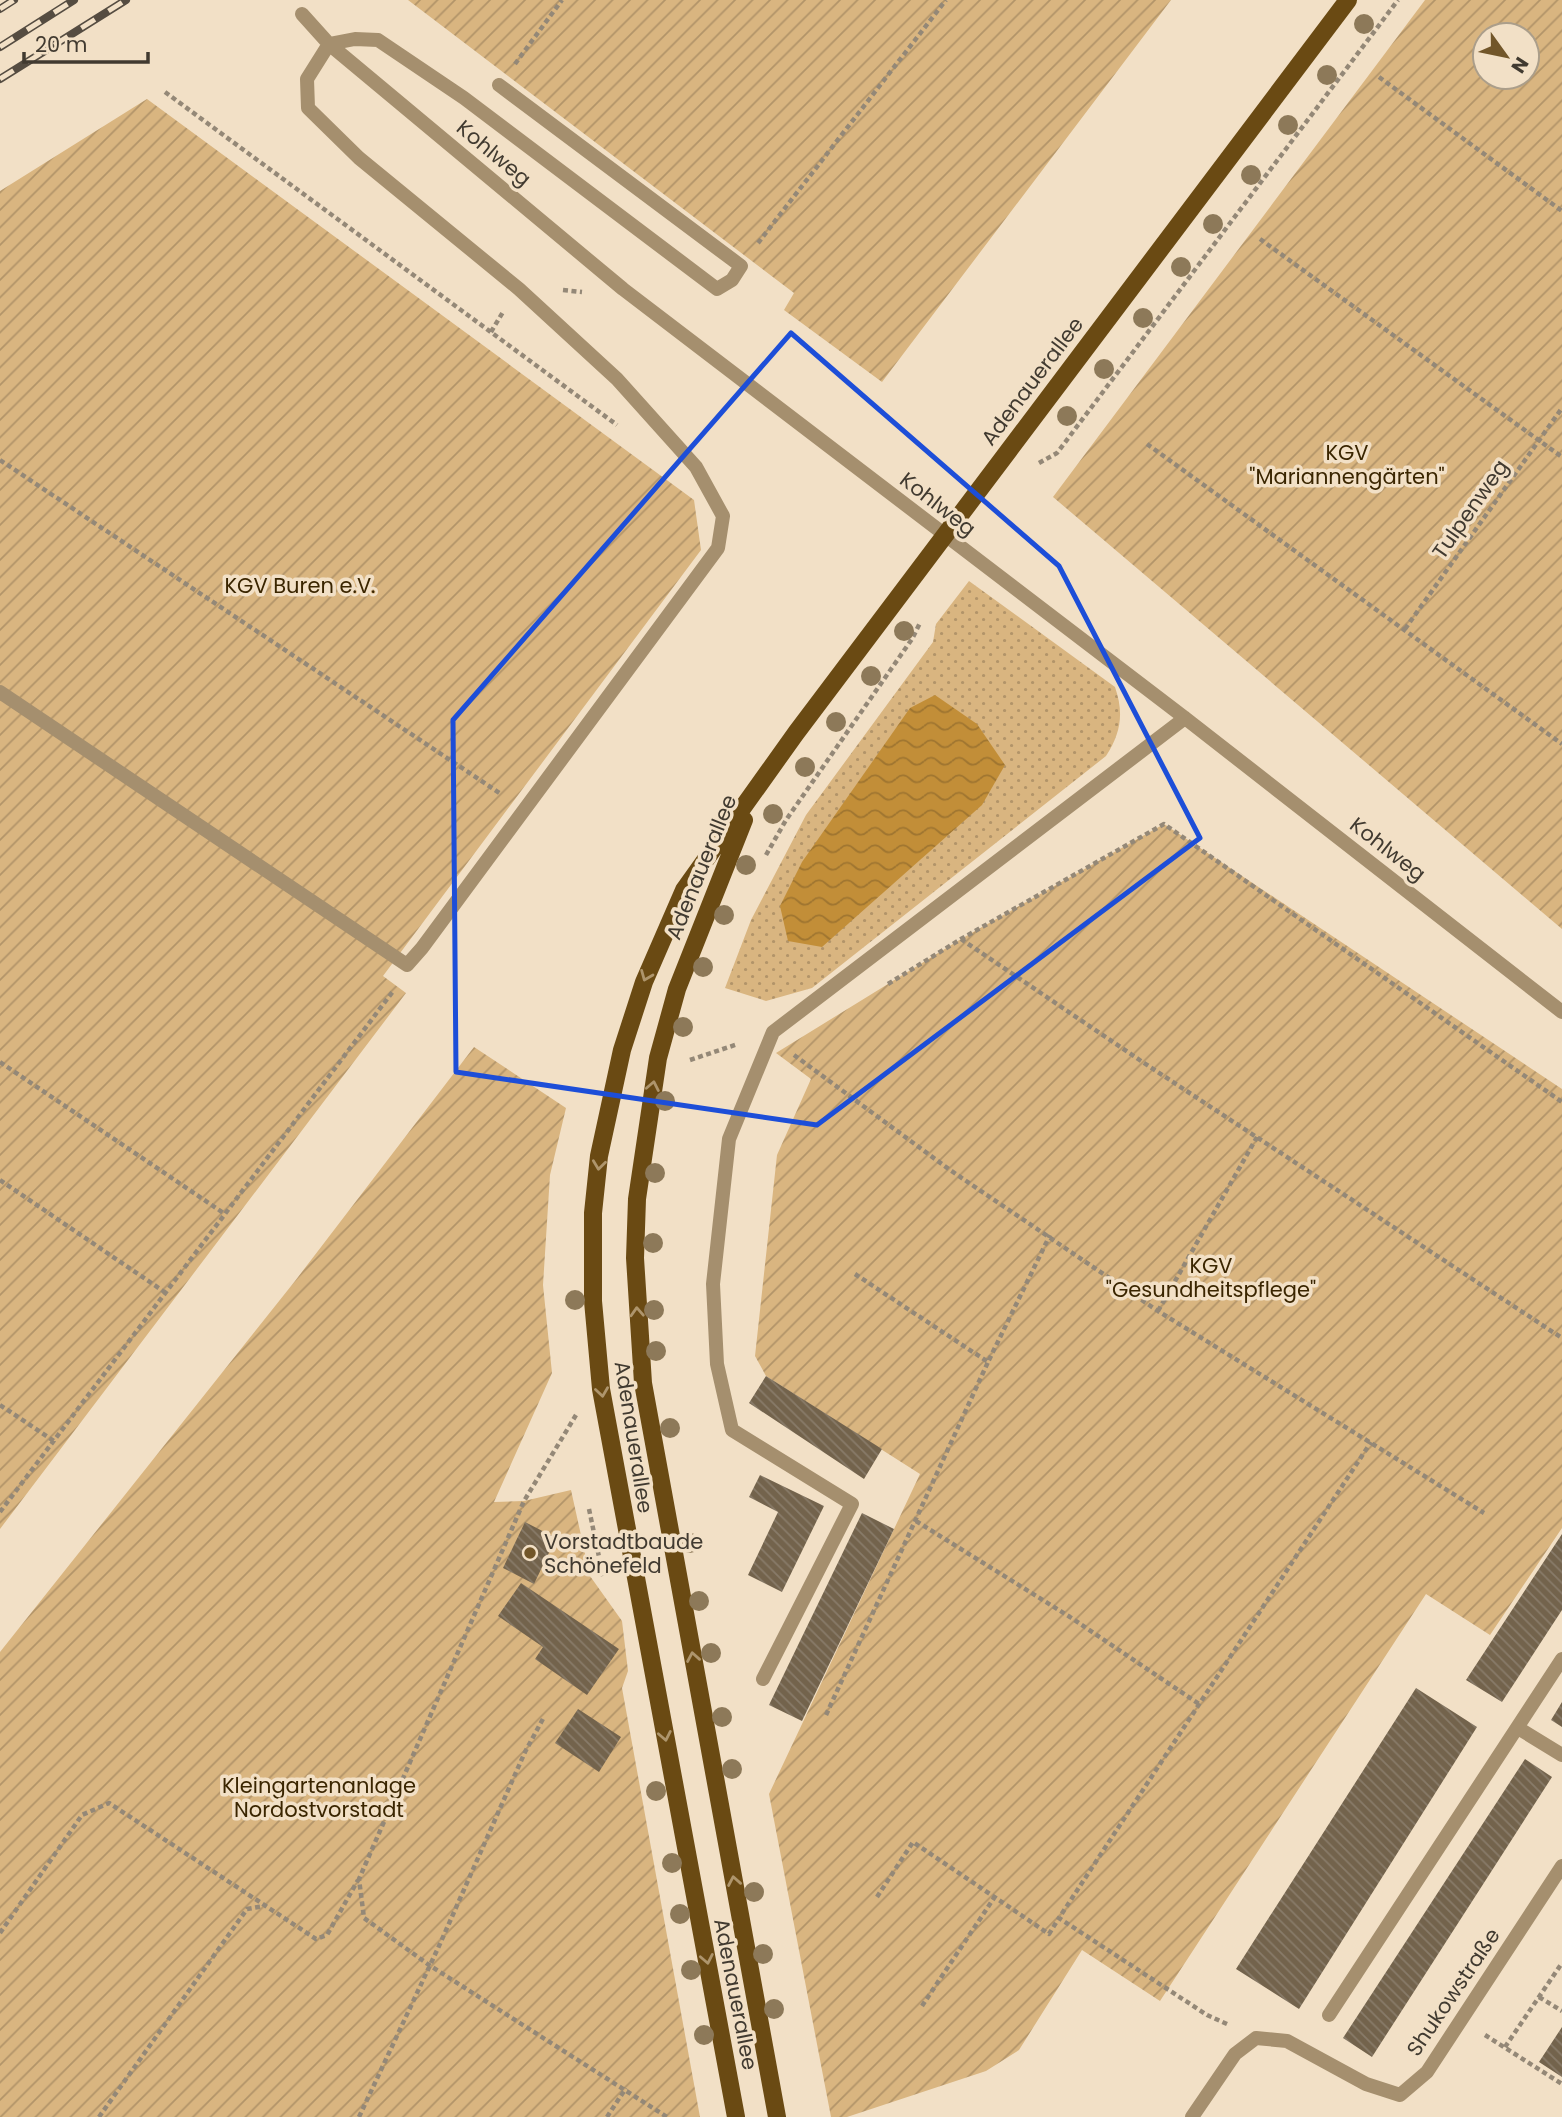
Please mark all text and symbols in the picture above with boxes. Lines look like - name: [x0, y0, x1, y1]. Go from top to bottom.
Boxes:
- scale bar: [24, 21, 149, 65]
- north arrow: [1471, 21, 1541, 91]
- text: 20 m: [35, 30, 88, 59]
- text: N: [1505, 52, 1535, 78]
- street label: Kohlweg: [451, 113, 537, 193]
- street label: Adenauerallee: [974, 311, 1090, 451]
- park label: KGV "Mariannengärten": [1249, 438, 1445, 491]
- street label: Tulpenweg: [1425, 454, 1515, 564]
- street label: Kohlweg: [894, 465, 982, 543]
- park label: KGV Buren e.V.: [225, 571, 375, 600]
- street label: Adenauerallee: [659, 790, 743, 944]
- street label: Kohlweg: [1344, 810, 1432, 888]
- one-way arrow: [641, 969, 655, 981]
- one-way arrow: [644, 1080, 659, 1092]
- one-way arrow: [591, 1159, 606, 1171]
- park label: KGV "Gesundheitspflege": [1106, 1251, 1316, 1304]
- one-way arrow: [630, 1306, 645, 1317]
- street label: Adenauerallee: [608, 1359, 660, 1515]
- one-way arrow: [594, 1386, 609, 1398]
- place label: Vorstadtbaude Schönefeld: [544, 1527, 703, 1580]
- marker: Vorstadtbaude Schönefeld: [522, 1545, 538, 1561]
- one-way arrow: [686, 1651, 701, 1663]
- one-way arrow: [657, 1730, 672, 1742]
- park label: Kleingartenanlage Nordostvorstadt: [222, 1771, 416, 1824]
- one-way arrow: [727, 1875, 742, 1887]
- street label: Adenauerallee: [707, 1916, 765, 2072]
- street label: Shukowstraße: [1399, 1922, 1507, 2062]
- one-way arrow: [699, 1954, 714, 1965]

